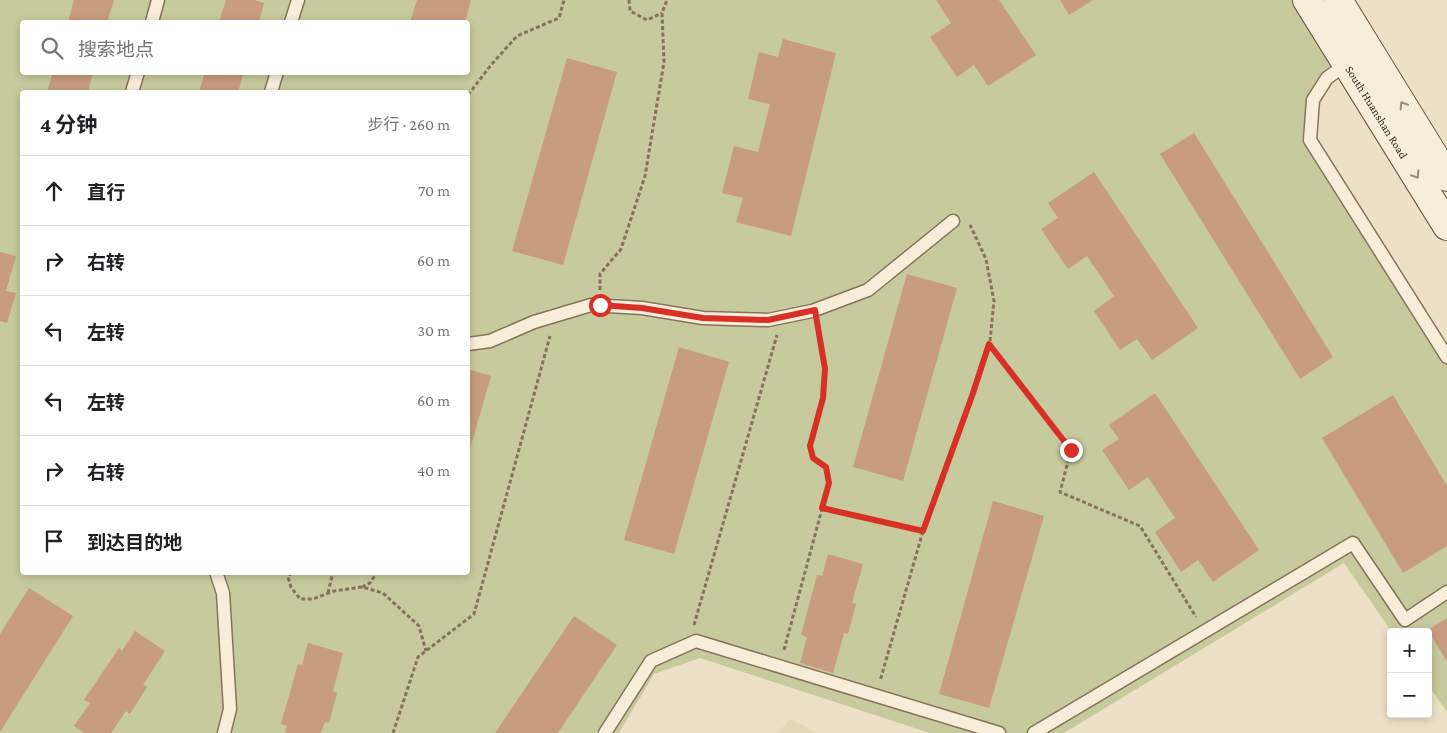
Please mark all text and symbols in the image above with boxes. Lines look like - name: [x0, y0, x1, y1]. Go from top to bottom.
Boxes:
- search box: [20, 20, 470, 75]
- icon: search: [38, 34, 66, 62]
- text: 搜索地点: [78, 39, 154, 60]
- street label: South Huanshan Road: [1342, 63, 1411, 162]
- one-way arrow: [1400, 102, 1410, 111]
- text: 4 分钟: [40, 113, 97, 137]
- text: 步行 · 260 m: [367, 116, 450, 133]
- one-way arrow: [1409, 170, 1419, 179]
- icon: ahead: [40, 177, 68, 205]
- text: 直行: [87, 182, 125, 203]
- text: 70 m: [418, 182, 450, 199]
- icon: right: [40, 247, 68, 275]
- text: 右转: [87, 252, 125, 273]
- text: 60 m: [417, 252, 450, 269]
- route start: [589, 294, 612, 317]
- icon: left: [40, 317, 68, 345]
- text: 左转: [87, 322, 125, 343]
- text: 30 m: [418, 322, 450, 339]
- icon: left: [40, 387, 68, 415]
- text: 左转: [87, 392, 125, 413]
- text: 60 m: [417, 392, 450, 409]
- route end: [1060, 439, 1083, 462]
- icon: right: [40, 457, 68, 485]
- text: 右转: [87, 462, 125, 483]
- text: 40 m: [417, 462, 450, 479]
- icon: arrive: [40, 527, 68, 555]
- text: 到达目的地: [87, 532, 182, 553]
- map controls: [1387, 628, 1432, 718]
- button: +: [1387, 628, 1432, 673]
- button: −: [1387, 673, 1432, 718]

